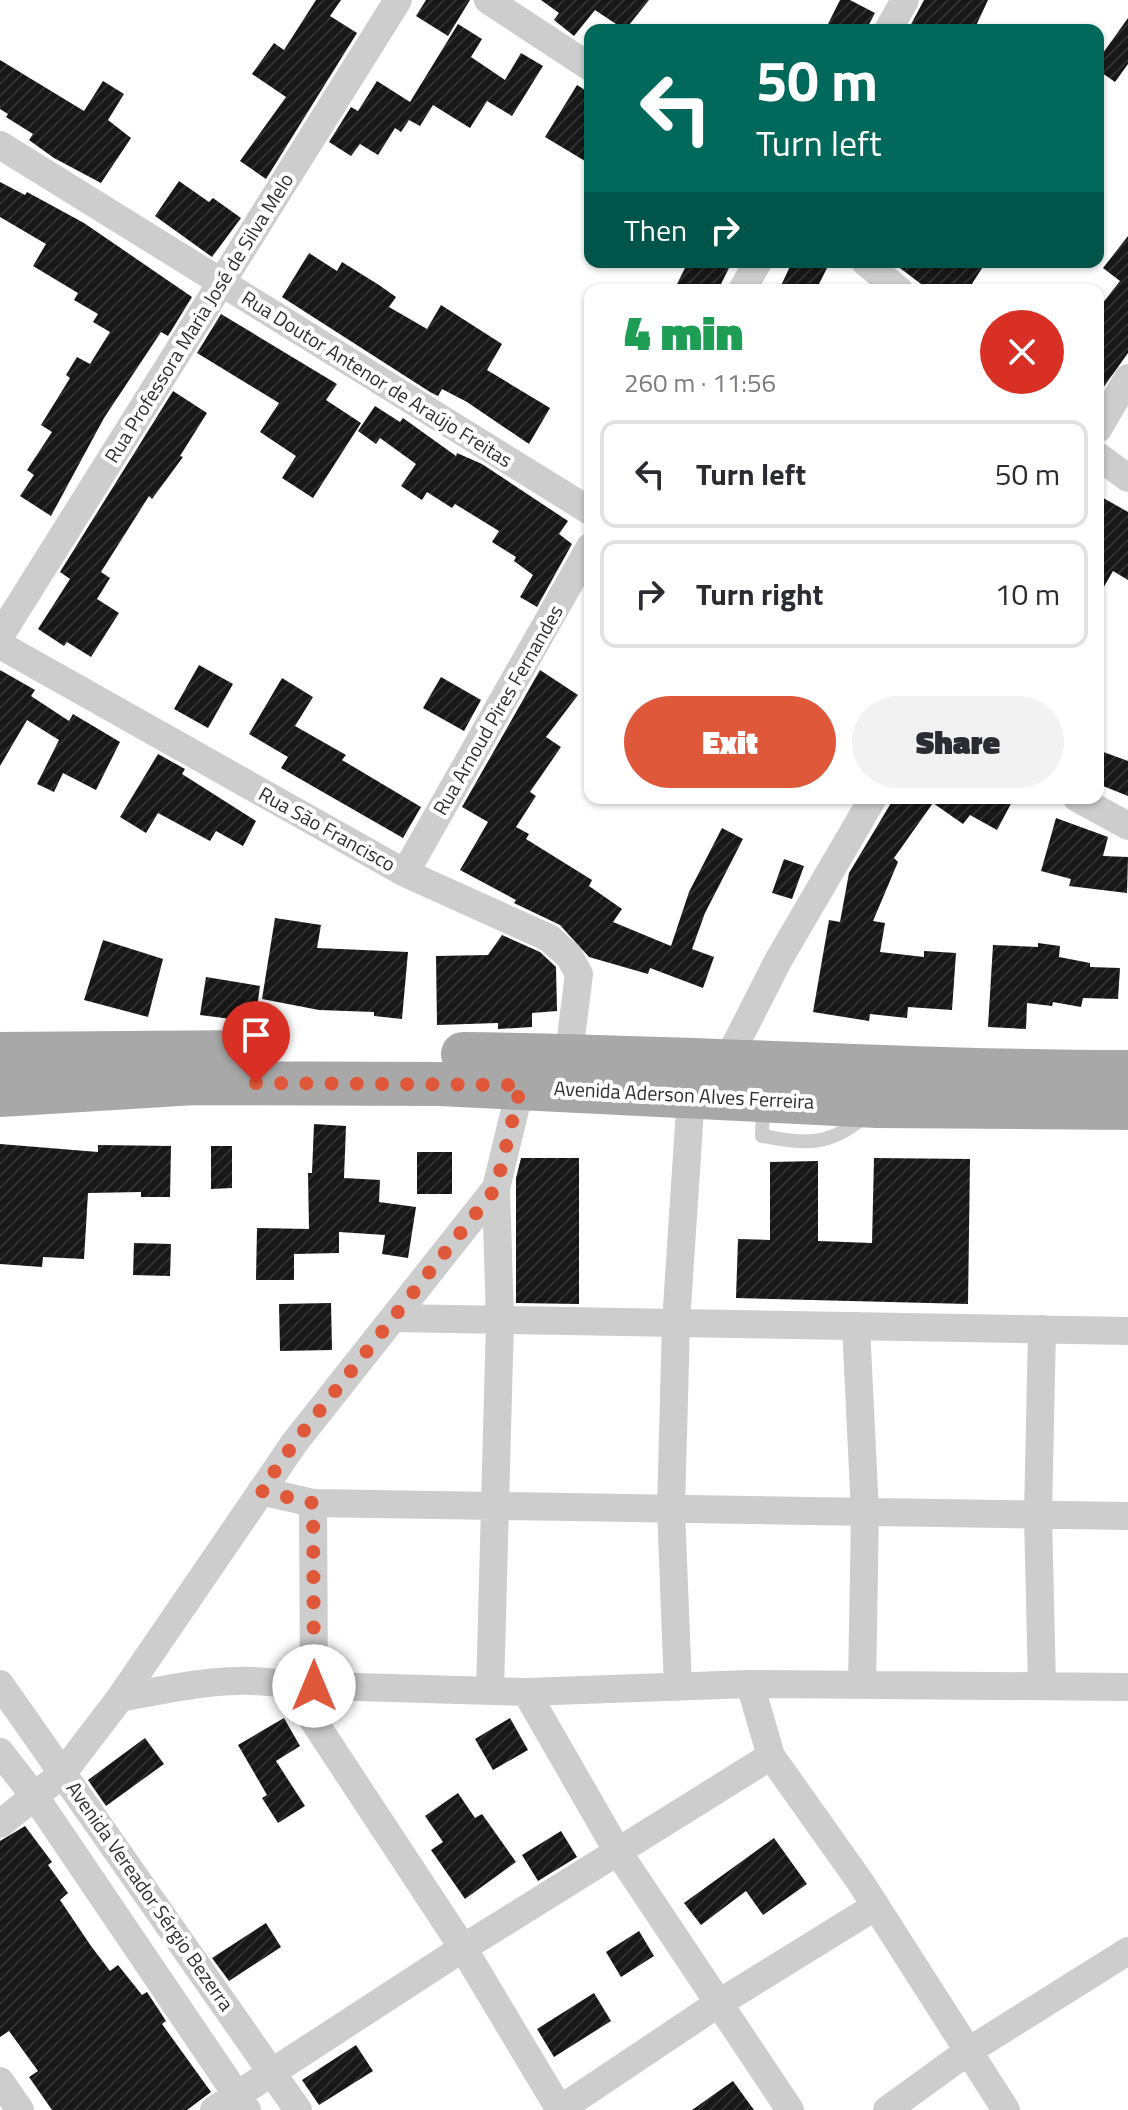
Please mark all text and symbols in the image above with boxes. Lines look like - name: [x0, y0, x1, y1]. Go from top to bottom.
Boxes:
- text: 50 m: [756, 38, 878, 123]
- icon: left: [624, 56, 728, 160]
- text: Turn left: [756, 115, 882, 170]
- street label: Rua Professora Maria José de Silva Melo: [96, 167, 301, 469]
- text: Then: [624, 207, 687, 253]
- icon: right: [703, 208, 747, 252]
- street label: Rua Doutor Antenor de Araújo Freitas: [236, 282, 519, 475]
- text: 4 min: [624, 296, 743, 369]
- button: close: [980, 310, 1064, 394]
- text: 260 m · 11:56: [624, 363, 776, 402]
- text: Turn left: [696, 451, 806, 497]
- text: 50 m: [995, 451, 1060, 497]
- icon: left: [628, 452, 672, 496]
- text: Turn right: [696, 571, 824, 617]
- text: 10 m: [995, 571, 1060, 617]
- icon: right: [628, 572, 672, 616]
- street label: Rua Arnoud Pires Fernandes: [425, 599, 571, 821]
- button: Exit: [624, 696, 836, 788]
- button: Share: [852, 696, 1064, 788]
- street label: Rua São Francisco: [253, 778, 401, 879]
- pin: [222, 1001, 290, 1083]
- icon: arrive: [234, 1013, 278, 1057]
- street label: Avenida Aderson Alves Ferreira: [553, 1072, 815, 1117]
- position arrow: [272, 1644, 356, 1728]
- street label: Avenida Vereador Sérgio Bezerra: [59, 1774, 242, 2017]

